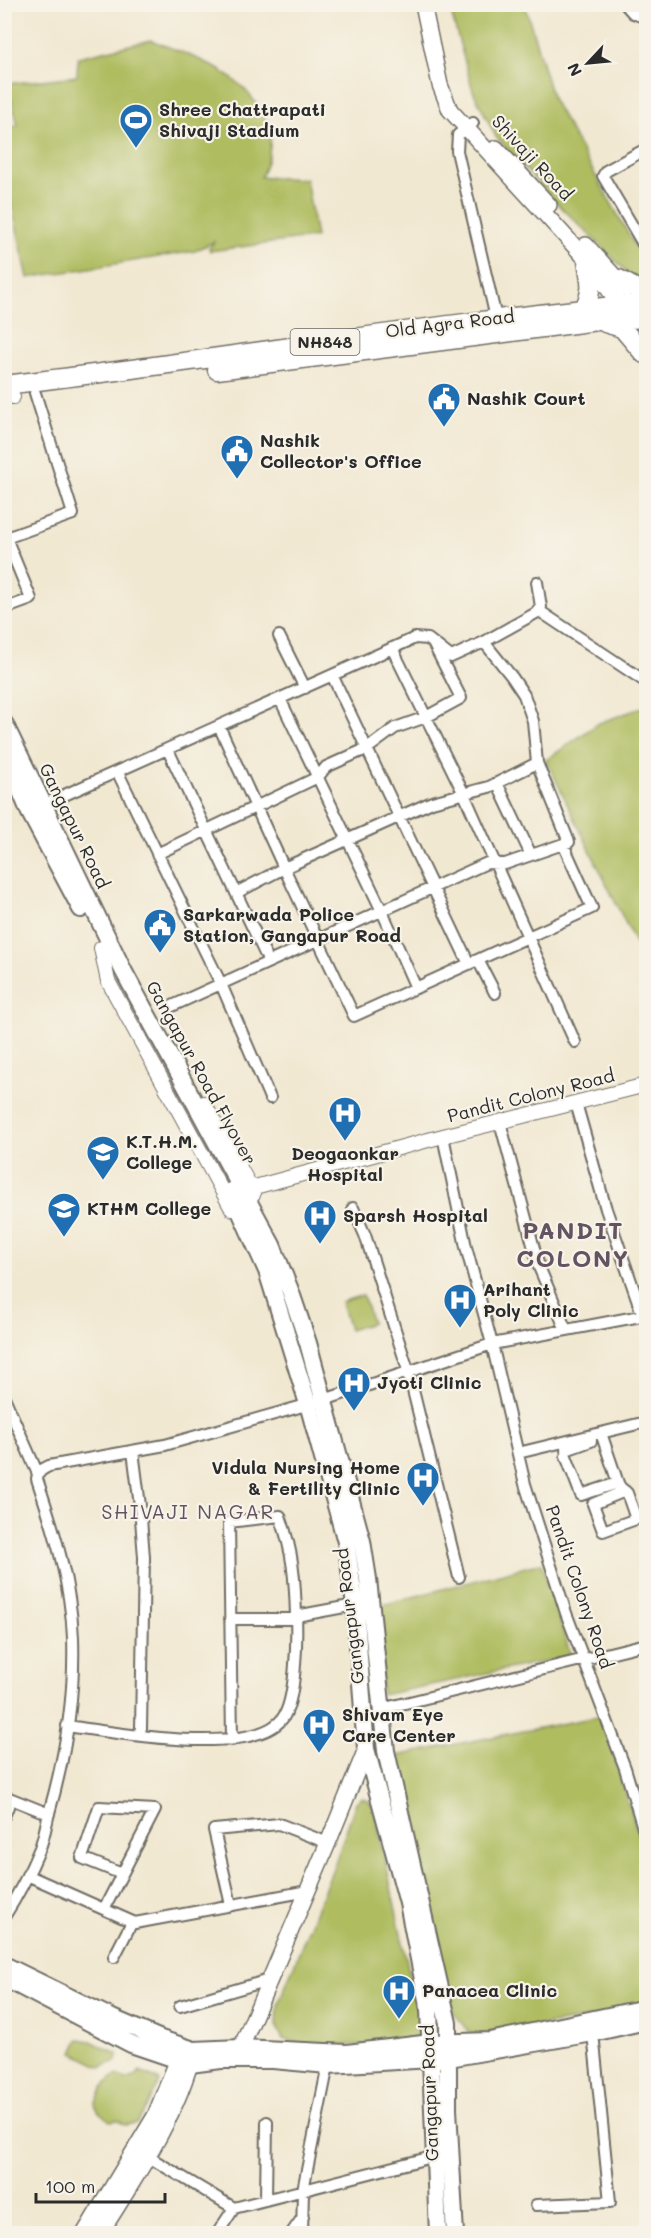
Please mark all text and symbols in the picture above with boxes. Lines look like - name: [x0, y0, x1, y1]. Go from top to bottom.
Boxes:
- north arrow: [558, 33, 618, 93]
- text: N: [562, 60, 586, 80]
- place label: Shree Chattrapati Shivaji Stadium: [159, 97, 326, 142]
- sports icon: Shree Chattrapati Shivaji Stadium: [118, 102, 154, 149]
- street label: Shivaji Road: [487, 109, 579, 205]
- street label: Old Agra Road: [384, 303, 516, 343]
- road number: NH848: [290, 329, 360, 355]
- public building icon: Nashik Court: [426, 381, 462, 428]
- place label: Nashik Court: [467, 386, 585, 410]
- place label: Nashik Collector's Office: [260, 428, 422, 473]
- public building icon: Nashik Collector's Office: [219, 433, 255, 480]
- street label: Gangapur Road: [34, 759, 116, 892]
- place label: Sarkarwada Police Station, Gangapur Road: [183, 902, 401, 947]
- public building icon: Sarkarwada Police Station, Gangapur Road: [142, 907, 178, 954]
- street label: Gangapur Road Flyover: [141, 976, 263, 1169]
- street label: Pandit Colony Road: [445, 1063, 617, 1127]
- hospital icon: Deogaonkar Hospital: [327, 1095, 363, 1142]
- place label: K.T.H.M. College: [126, 1129, 198, 1174]
- school or university icon: K.T.H.M. College: [85, 1134, 121, 1181]
- place label: Deogaonkar Hospital: [291, 1141, 399, 1186]
- school or university icon: KTHM College: [46, 1191, 82, 1238]
- place label: KTHM College: [87, 1196, 211, 1220]
- hospital icon: Sparsh Hospital: [302, 1198, 338, 1245]
- place label: Sparsh Hospital: [343, 1203, 488, 1227]
- district label: PANDIT COLONY: [516, 1214, 630, 1273]
- place label: Arihant Poly Clinic: [483, 1277, 579, 1322]
- hospital icon: Arihant Poly Clinic: [442, 1282, 478, 1329]
- hospital icon: Jyoti Clinic: [336, 1365, 372, 1412]
- place label: Jyoti Clinic: [377, 1370, 482, 1394]
- place label: Vidula Nursing Home & Fertility Clinic: [211, 1455, 400, 1500]
- hospital icon: Vidula Nursing Home & Fertility Clinic: [405, 1460, 441, 1507]
- district label: SHIVAJI NAGAR: [101, 1498, 275, 1524]
- street label: Pandit Colony Road: [541, 1502, 619, 1672]
- street label: Gangapur Road: [329, 1547, 369, 1685]
- place label: Shivam Eye Care Center: [342, 1702, 456, 1747]
- hospital icon: Shivam Eye Care Center: [301, 1707, 337, 1754]
- hospital icon: Panacea Clinic: [381, 1973, 417, 2020]
- place label: Panacea Clinic: [422, 1978, 557, 2002]
- street label: Gangapur Road: [415, 2024, 443, 2162]
- scale bar: [36, 2166, 165, 2204]
- text: 100 m: [45, 2174, 95, 2198]

